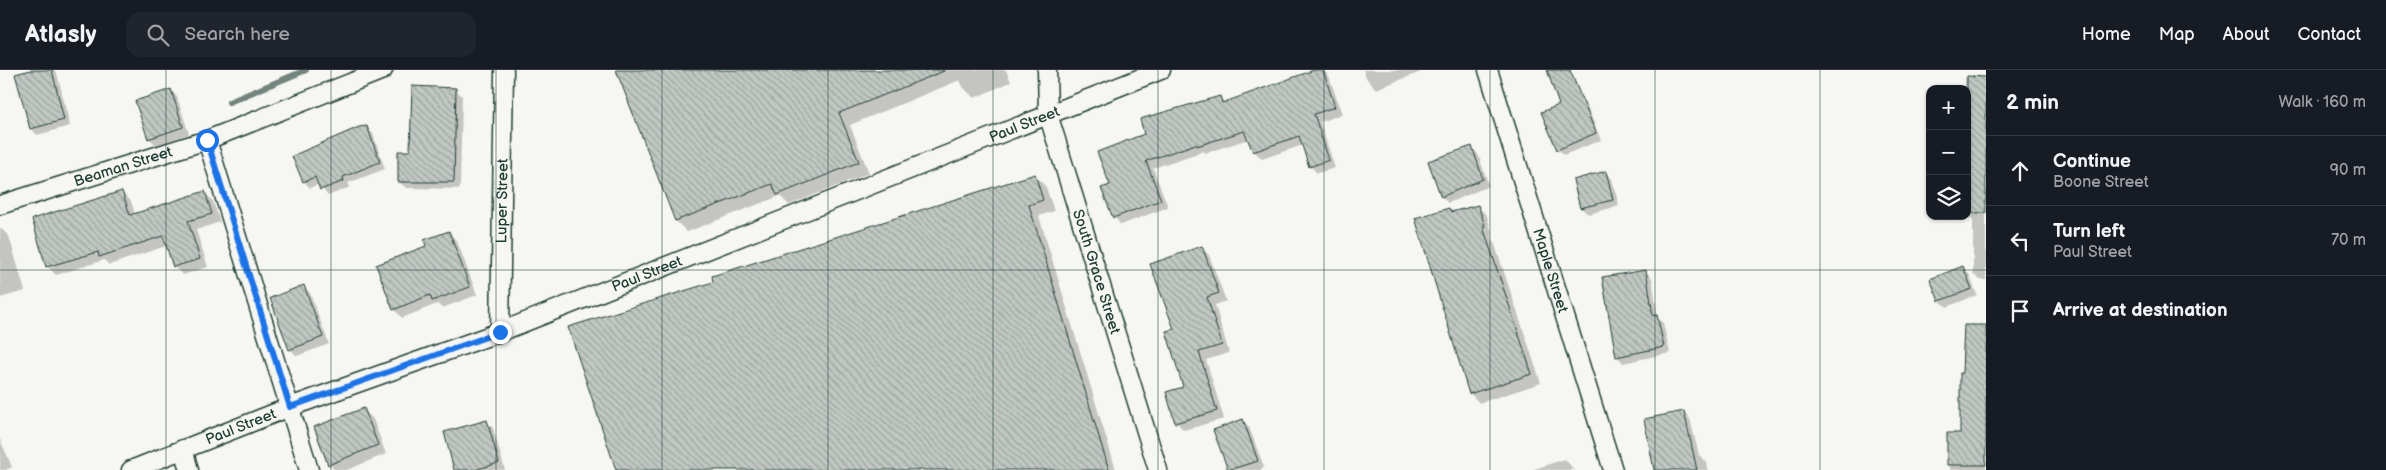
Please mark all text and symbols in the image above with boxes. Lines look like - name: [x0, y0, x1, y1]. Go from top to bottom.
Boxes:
- search box: [126, 12, 476, 57]
- text: Atlasly: [25, 20, 96, 49]
- icon: search: [144, 21, 172, 49]
- text: Search here: [184, 23, 290, 46]
- text: Home: [2082, 24, 2131, 45]
- text: Map: [2159, 24, 2195, 45]
- text: About: [2223, 24, 2270, 45]
- text: Contact: [2298, 24, 2361, 45]
- map controls: [1926, 85, 1971, 220]
- button: +: [1926, 85, 1971, 130]
- text: 2 min: [2006, 90, 2059, 115]
- text: Walk · 160 m: [2278, 93, 2366, 112]
- street label: Paul Street: [987, 102, 1063, 147]
- route start: [196, 129, 219, 152]
- button: −: [1926, 130, 1971, 175]
- street label: Beaman Street: [72, 142, 175, 191]
- text: Continue: [2053, 150, 2131, 173]
- icon: ahead: [2006, 157, 2034, 185]
- street label: Luper Street: [492, 158, 513, 244]
- text: 90 m: [2330, 161, 2366, 180]
- text: Boone Street: [2053, 173, 2149, 192]
- button: layers: [1926, 175, 1971, 220]
- street label: South Grace Street: [1068, 207, 1125, 337]
- text: Turn left: [2053, 220, 2125, 243]
- street label: Maple Street: [1528, 226, 1572, 315]
- icon: left: [2006, 227, 2034, 255]
- text: 70 m: [2331, 231, 2366, 250]
- text: Paul Street: [2053, 243, 2132, 262]
- street label: Paul Street: [609, 252, 685, 297]
- icon: arrive: [2006, 297, 2034, 325]
- text: Arrive at destination: [2053, 299, 2228, 322]
- route end: [489, 321, 512, 344]
- street label: Paul Street: [203, 404, 279, 449]

